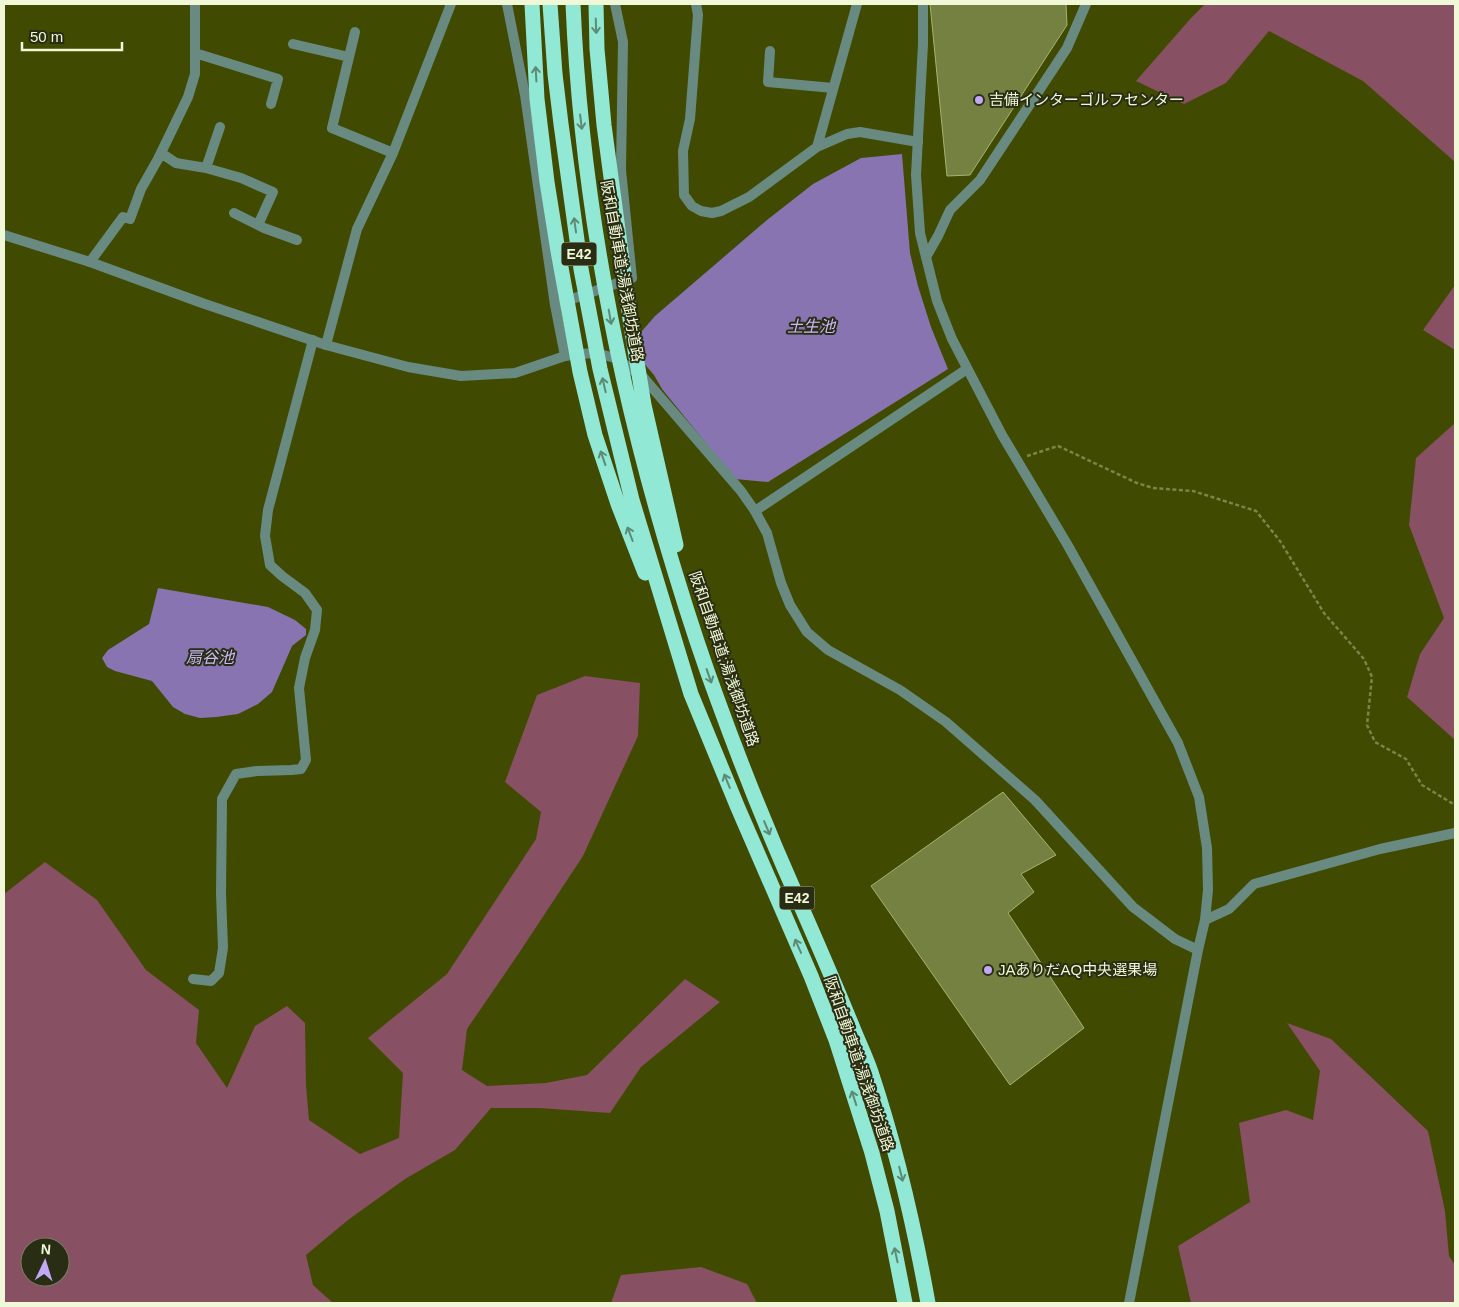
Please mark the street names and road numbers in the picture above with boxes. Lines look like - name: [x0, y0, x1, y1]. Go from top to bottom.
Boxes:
- street label: 阪和自動車道;湯浅御坊道路: [598, 179, 647, 363]
- road number: E42: [562, 242, 596, 266]
- street label: 阪和自動車道;湯浅御坊道路: [686, 569, 762, 749]
- road number: E42: [780, 886, 814, 910]
- street label: 阪和自動車道;湯浅御坊道路: [821, 974, 897, 1154]

